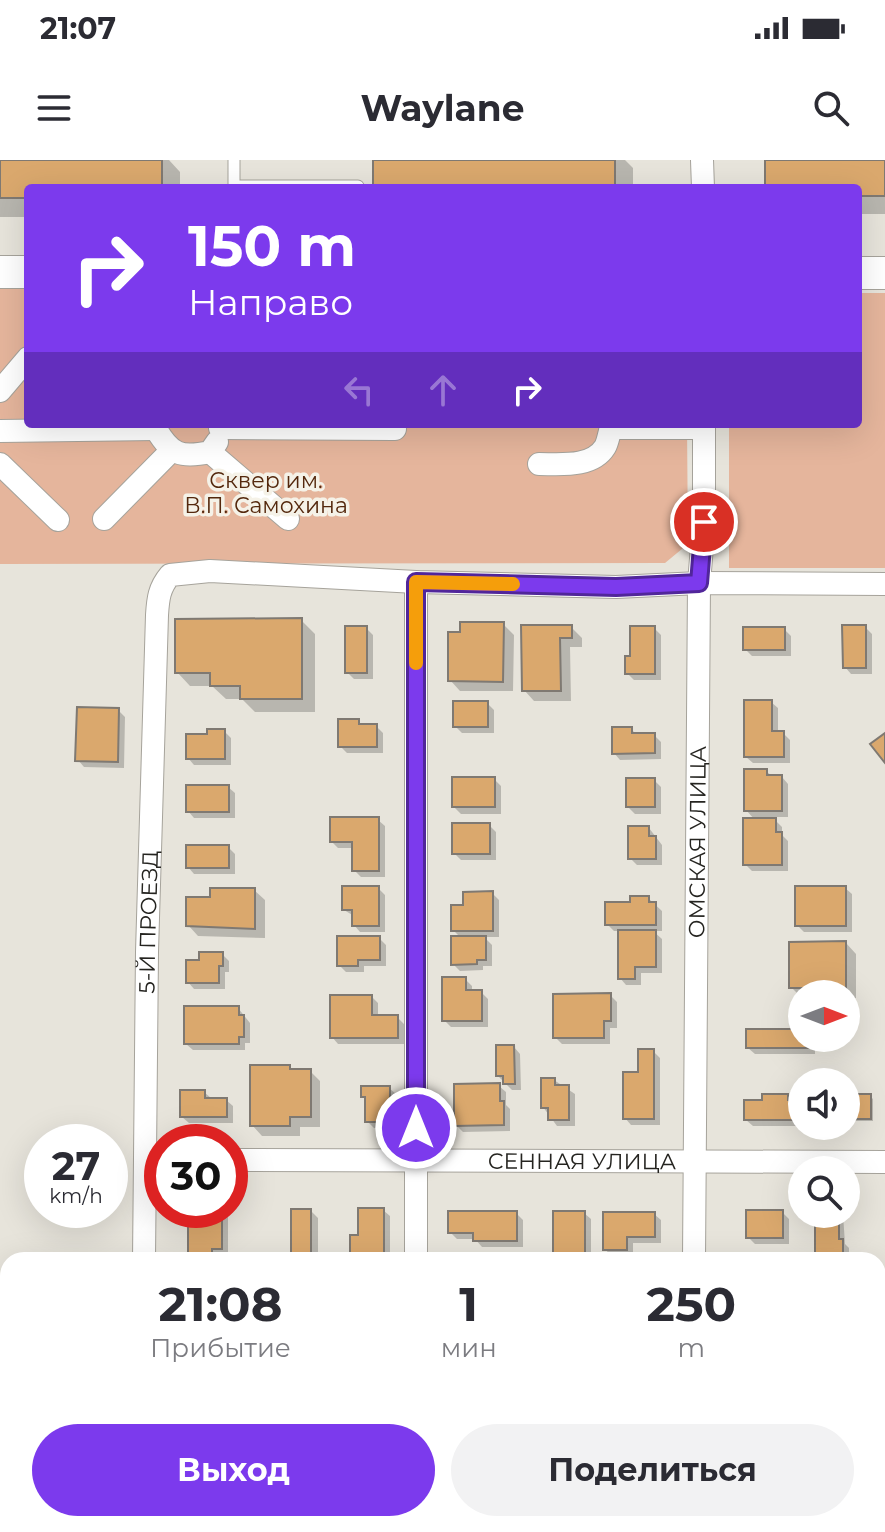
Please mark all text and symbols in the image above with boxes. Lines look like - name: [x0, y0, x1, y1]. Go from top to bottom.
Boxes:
- text: 21:07: [40, 10, 116, 47]
- icon: menu: [32, 86, 76, 130]
- text: Waylane: [360, 86, 525, 130]
- icon: search: [809, 86, 853, 130]
- text: 150 m: [188, 212, 356, 280]
- icon: right: [56, 216, 160, 320]
- text: Направо: [188, 280, 353, 324]
- icon: left: [337, 368, 381, 412]
- icon: ahead: [421, 368, 465, 412]
- icon: right: [505, 368, 549, 412]
- park label: Сквер им. В.П. Самохина: [184, 467, 348, 519]
- pin: [670, 488, 738, 556]
- icon: arrive: [682, 500, 726, 544]
- street label: ОМСКАЯ УЛИЦА: [683, 745, 712, 938]
- street label: 5-Й ПРОЕЗД: [134, 850, 164, 994]
- north arrow: [788, 980, 860, 1052]
- map controls: [788, 980, 860, 1228]
- button: sound: [788, 1068, 860, 1140]
- position arrow: [374, 1086, 458, 1170]
- speed limit sign: 30: [144, 1124, 248, 1228]
- text: 27: [52, 1141, 100, 1190]
- street label: СЕННАЯ УЛИЦА: [488, 1148, 677, 1175]
- button: search: [788, 1156, 860, 1228]
- text: km/h: [49, 1184, 103, 1208]
- text: 21:08: [158, 1275, 282, 1333]
- text: 1: [459, 1275, 478, 1333]
- text: 250: [647, 1275, 736, 1333]
- text: Прибытие: [150, 1332, 291, 1364]
- text: мин: [441, 1332, 497, 1364]
- text: m: [678, 1332, 705, 1364]
- button: Выход: [32, 1424, 435, 1516]
- button: Поделиться: [451, 1424, 854, 1516]

